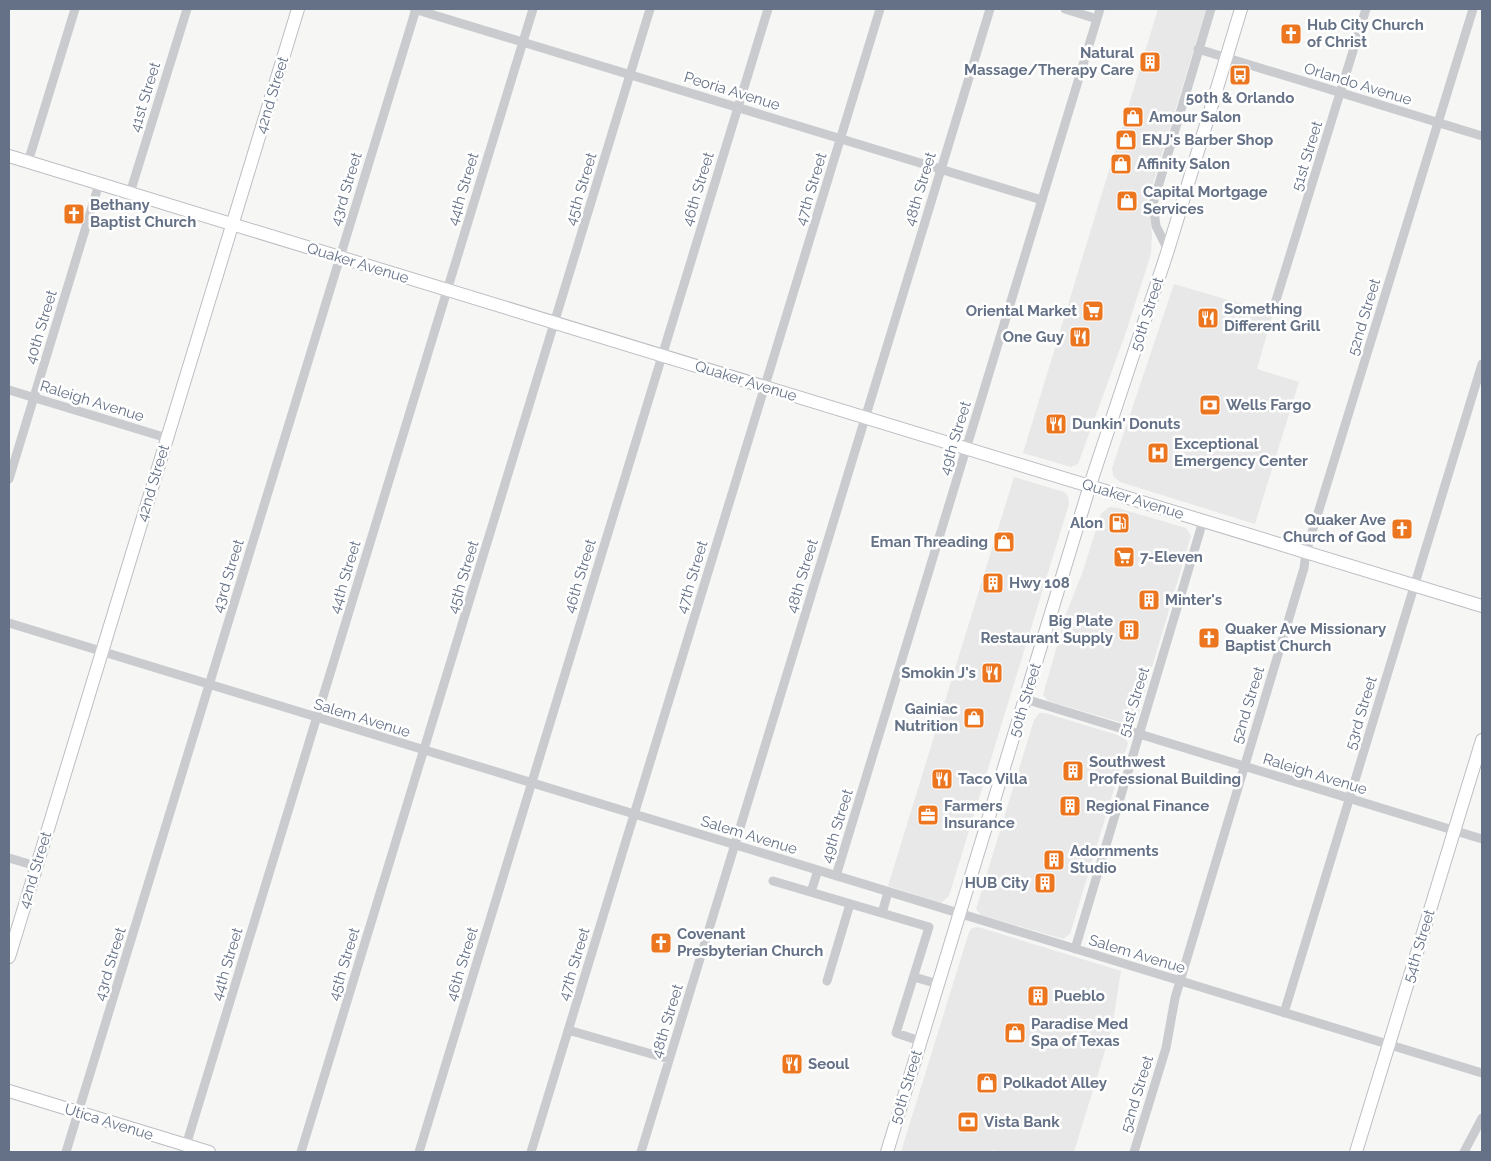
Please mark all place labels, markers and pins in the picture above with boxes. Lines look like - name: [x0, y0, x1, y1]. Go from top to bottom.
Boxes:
- place label: Hub City Church of Christ: [1307, 16, 1424, 51]
- church icon: Hub City Church of Christ: [1279, 22, 1303, 46]
- place label: Natural Massage/Therapy Care: [964, 44, 1134, 79]
- building icon: Natural Massage/Therapy Care: [1138, 50, 1162, 74]
- bus stop icon: 50th & Orlando: [1228, 63, 1252, 87]
- place label: 50th & Orlando: [1186, 89, 1294, 107]
- shop icon: Amour Salon: [1121, 105, 1145, 129]
- place label: Amour Salon: [1149, 108, 1241, 126]
- shop icon: ENJ's Barber Shop: [1114, 128, 1138, 152]
- place label: ENJ's Barber Shop: [1142, 131, 1274, 149]
- shop icon: Affinity Salon: [1109, 152, 1133, 176]
- place label: Affinity Salon: [1137, 155, 1230, 173]
- place label: Capital Mortgage Services: [1143, 183, 1268, 218]
- shop icon: Capital Mortgage Services: [1115, 189, 1139, 213]
- place label: Bethany Baptist Church: [90, 196, 196, 231]
- church icon: Bethany Baptist Church: [62, 202, 86, 226]
- supermarket icon: Oriental Market: [1081, 299, 1105, 323]
- place label: Something Different Grill: [1224, 300, 1320, 335]
- place label: Oriental Market: [966, 302, 1077, 320]
- restaurant icon: Something Different Grill: [1196, 306, 1220, 330]
- restaurant icon: One Guy: [1068, 325, 1092, 349]
- place label: One Guy: [1003, 328, 1065, 346]
- bank icon: Wells Fargo: [1198, 393, 1222, 417]
- place label: Wells Fargo: [1226, 396, 1311, 414]
- restaurant icon: Dunkin' Donuts: [1044, 412, 1068, 436]
- place label: Dunkin' Donuts: [1072, 415, 1180, 433]
- place label: Exceptional Emergency Center: [1174, 435, 1308, 470]
- hospital icon: Exceptional Emergency Center: [1146, 441, 1170, 465]
- fuel station icon: Alon: [1107, 511, 1131, 535]
- place label: Quaker Ave Church of God: [1283, 511, 1386, 546]
- place label: Alon: [1070, 514, 1103, 532]
- church icon: Quaker Ave Church of God: [1390, 517, 1414, 541]
- shop icon: Eman Threading: [992, 530, 1016, 554]
- place label: Eman Threading: [871, 533, 988, 551]
- supermarket icon: 7-Eleven: [1112, 545, 1136, 569]
- place label: 7-Eleven: [1140, 548, 1203, 566]
- building icon: Hwy 108: [981, 571, 1005, 595]
- place label: Hwy 108: [1009, 574, 1070, 592]
- building icon: Minter's: [1137, 588, 1161, 612]
- place label: Minter's: [1165, 591, 1222, 609]
- place label: Big Plate Restaurant Supply: [980, 612, 1114, 647]
- building icon: Big Plate Restaurant Supply: [1117, 618, 1141, 642]
- place label: Quaker Ave Missionary Baptist Church: [1225, 620, 1387, 655]
- church icon: Quaker Ave Missionary Baptist Church: [1197, 626, 1221, 650]
- restaurant icon: Smokin J's: [980, 661, 1004, 685]
- place label: Smokin J's: [901, 664, 976, 682]
- place label: Gainiac Nutrition: [894, 700, 959, 735]
- shop icon: Gainiac Nutrition: [962, 706, 986, 730]
- place label: Southwest Professional Building: [1089, 753, 1241, 788]
- building icon: Southwest Professional Building: [1061, 759, 1085, 783]
- restaurant icon: Taco Villa: [930, 767, 954, 791]
- place label: Taco Villa: [958, 770, 1028, 788]
- building icon: Regional Finance: [1058, 794, 1082, 818]
- place label: Farmers Insurance: [944, 797, 1015, 832]
- place label: Regional Finance: [1086, 797, 1209, 815]
- office icon: Farmers Insurance: [916, 803, 940, 827]
- place label: Adornments Studio: [1070, 842, 1159, 877]
- building icon: Adornments Studio: [1042, 848, 1066, 872]
- building icon: HUB City: [1033, 871, 1057, 895]
- place label: HUB City: [965, 874, 1030, 892]
- place label: Covenant Presbyterian Church: [677, 925, 823, 960]
- church icon: Covenant Presbyterian Church: [649, 931, 673, 955]
- building icon: Pueblo: [1026, 984, 1050, 1008]
- place label: Pueblo: [1054, 987, 1105, 1005]
- place label: Paradise Med Spa of Texas: [1031, 1015, 1129, 1050]
- shop icon: Paradise Med Spa of Texas: [1003, 1021, 1027, 1045]
- restaurant icon: Seoul: [780, 1052, 804, 1076]
- place label: Seoul: [808, 1055, 850, 1073]
- shop icon: Polkadot Alley: [975, 1071, 999, 1095]
- place label: Polkadot Alley: [1003, 1074, 1108, 1092]
- bank icon: Vista Bank: [956, 1110, 980, 1134]
- place label: Vista Bank: [984, 1113, 1060, 1131]

